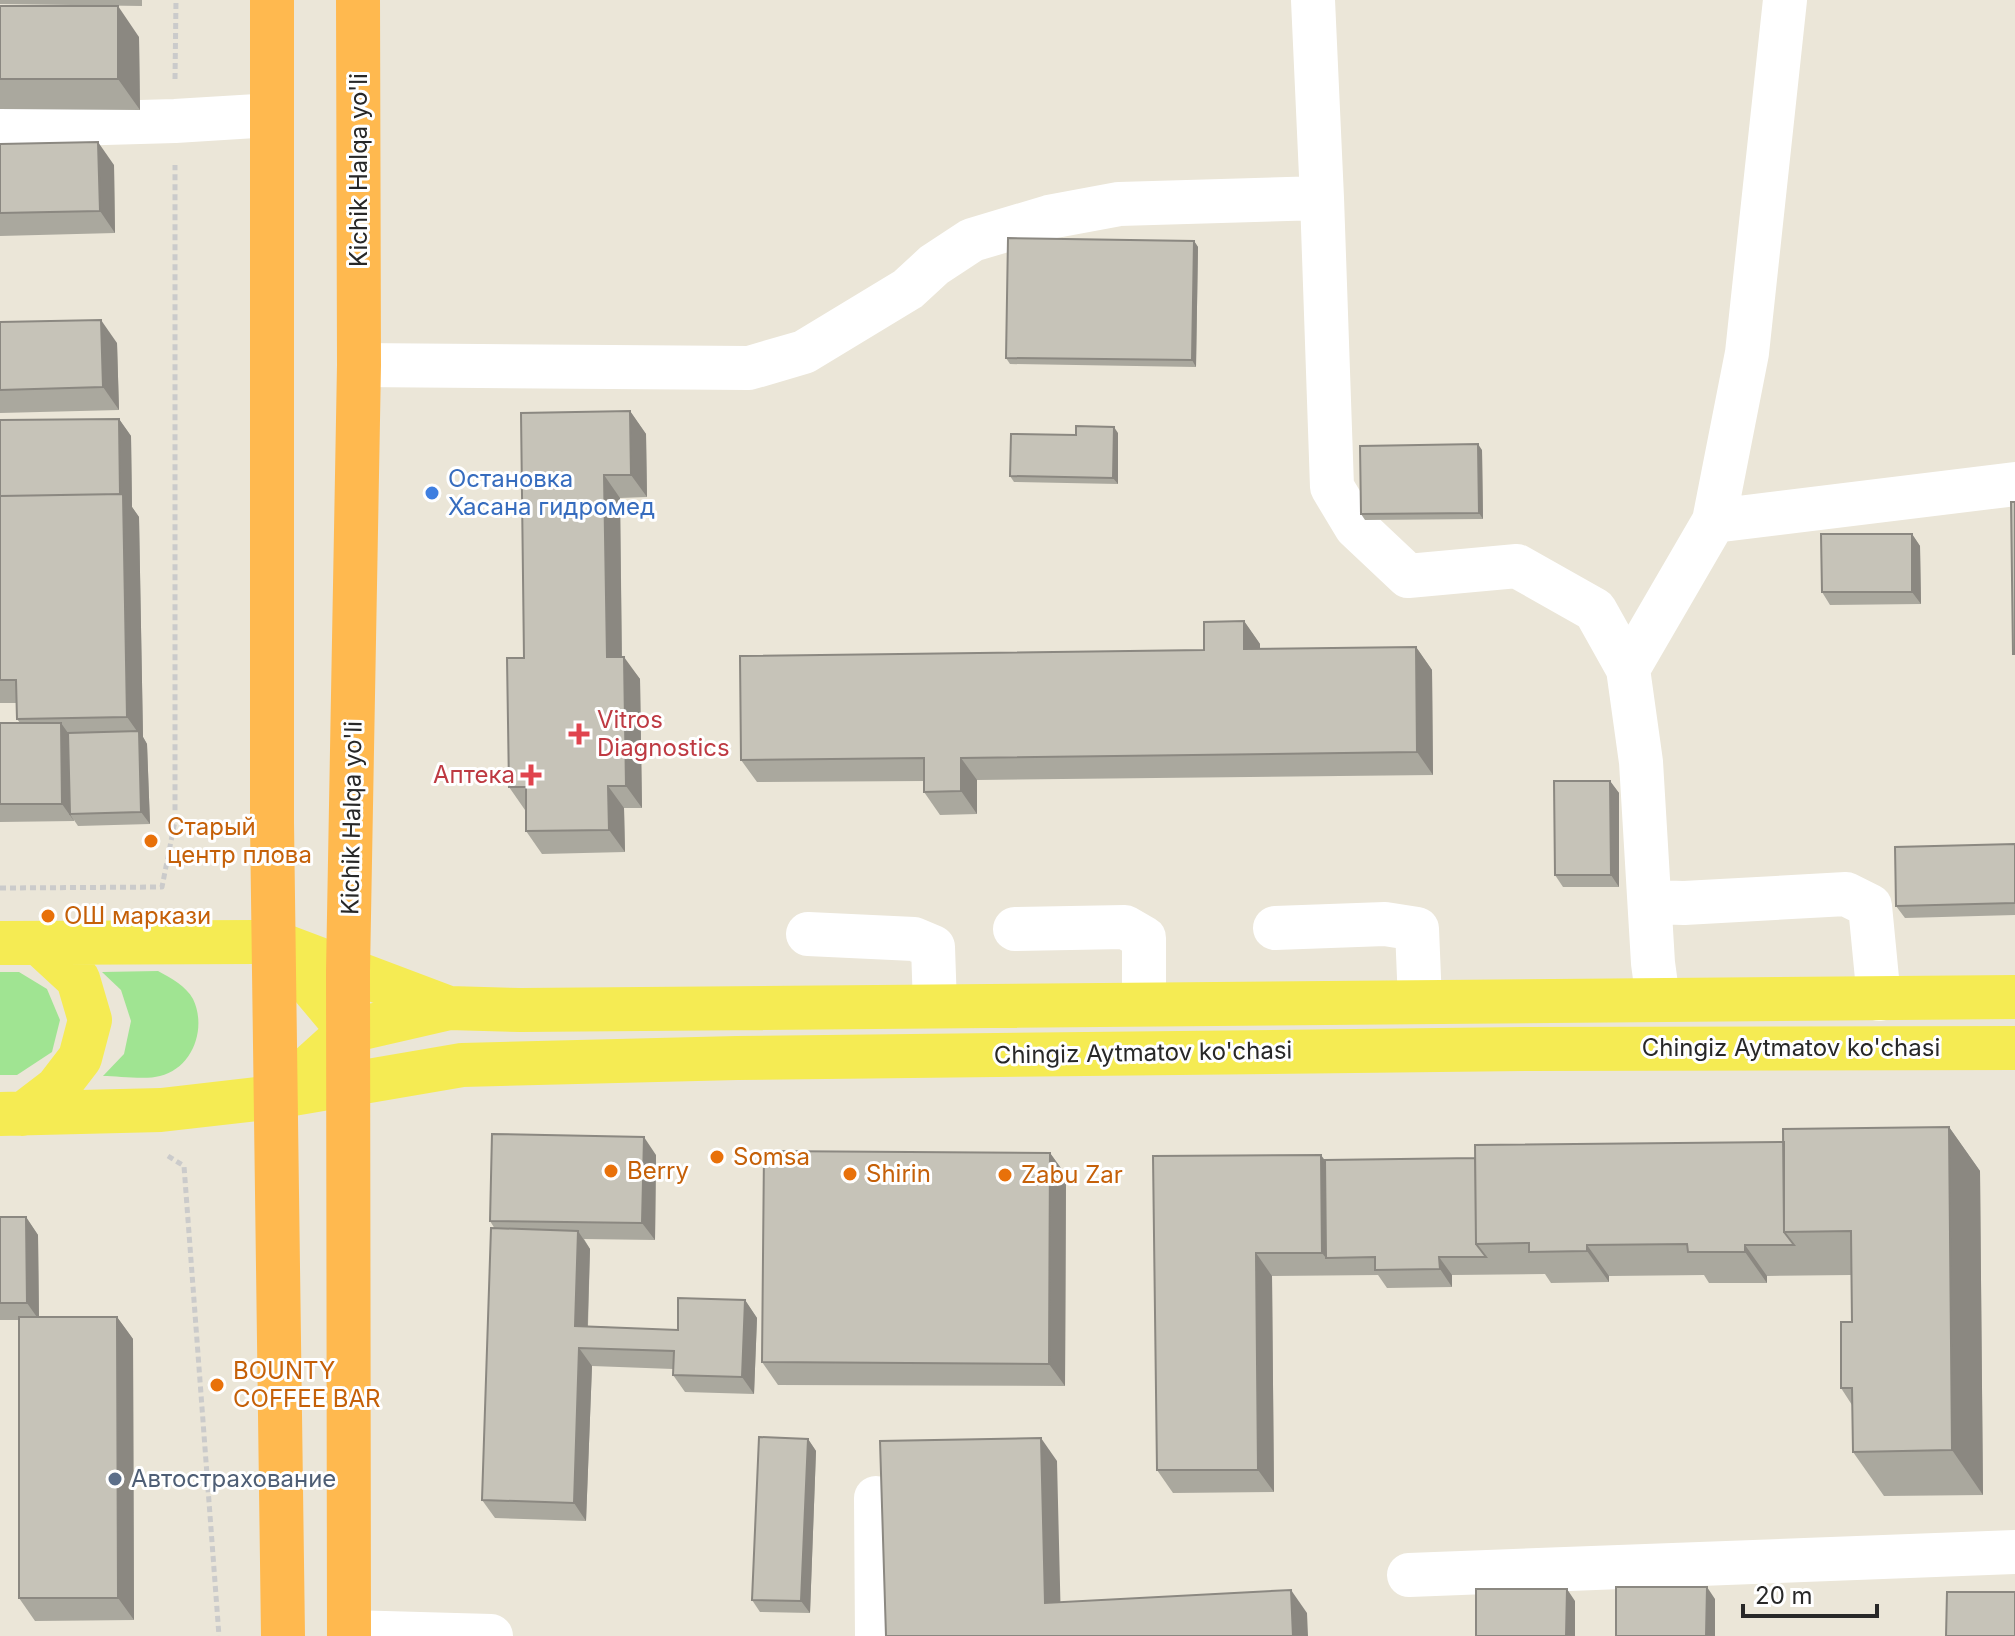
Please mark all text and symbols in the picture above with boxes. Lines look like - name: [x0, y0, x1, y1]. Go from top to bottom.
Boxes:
- street label: Kichik Halqa yo'li: [344, 73, 373, 267]
- place label: Остановка Хасана гидромед: [448, 464, 655, 521]
- marker: Остановка Хасана гидромед: [423, 484, 441, 502]
- place label: Vitros Diagnostics: [597, 705, 730, 762]
- street label: Kichik Halqa yo'li: [335, 721, 368, 915]
- marker: Vitros Diagnostics: [568, 723, 590, 745]
- place label: Аптека: [433, 760, 515, 789]
- marker: Аптека: [522, 766, 540, 784]
- place label: Старый центр плова: [167, 812, 312, 869]
- marker: Старый центр плова: [142, 832, 160, 850]
- place label: ОШ маркази: [64, 901, 211, 930]
- marker: ОШ маркази: [39, 907, 57, 925]
- street label: Chingiz Aytmatov ko'chasi: [1642, 1033, 1940, 1062]
- street label: Chingiz Aytmatov ko'chasi: [993, 1035, 1292, 1070]
- place label: Somsa: [733, 1142, 810, 1171]
- marker: Somsa: [708, 1148, 726, 1166]
- place label: Berry: [627, 1156, 689, 1185]
- place label: Shirin: [866, 1159, 931, 1188]
- place label: Zabu Zar: [1021, 1160, 1123, 1189]
- marker: Berry: [602, 1162, 620, 1180]
- marker: Shirin: [841, 1165, 859, 1183]
- marker: Zabu Zar: [996, 1166, 1014, 1184]
- place label: BOUNTY COFFEE BAR: [233, 1356, 381, 1413]
- marker: BOUNTY COFFEE BAR: [208, 1376, 226, 1394]
- place label: Автострахование: [131, 1464, 336, 1493]
- marker: Автострахование: [106, 1470, 124, 1488]
- scale bar: [1743, 1568, 1877, 1618]
- text: 20 m: [1755, 1581, 1813, 1610]

